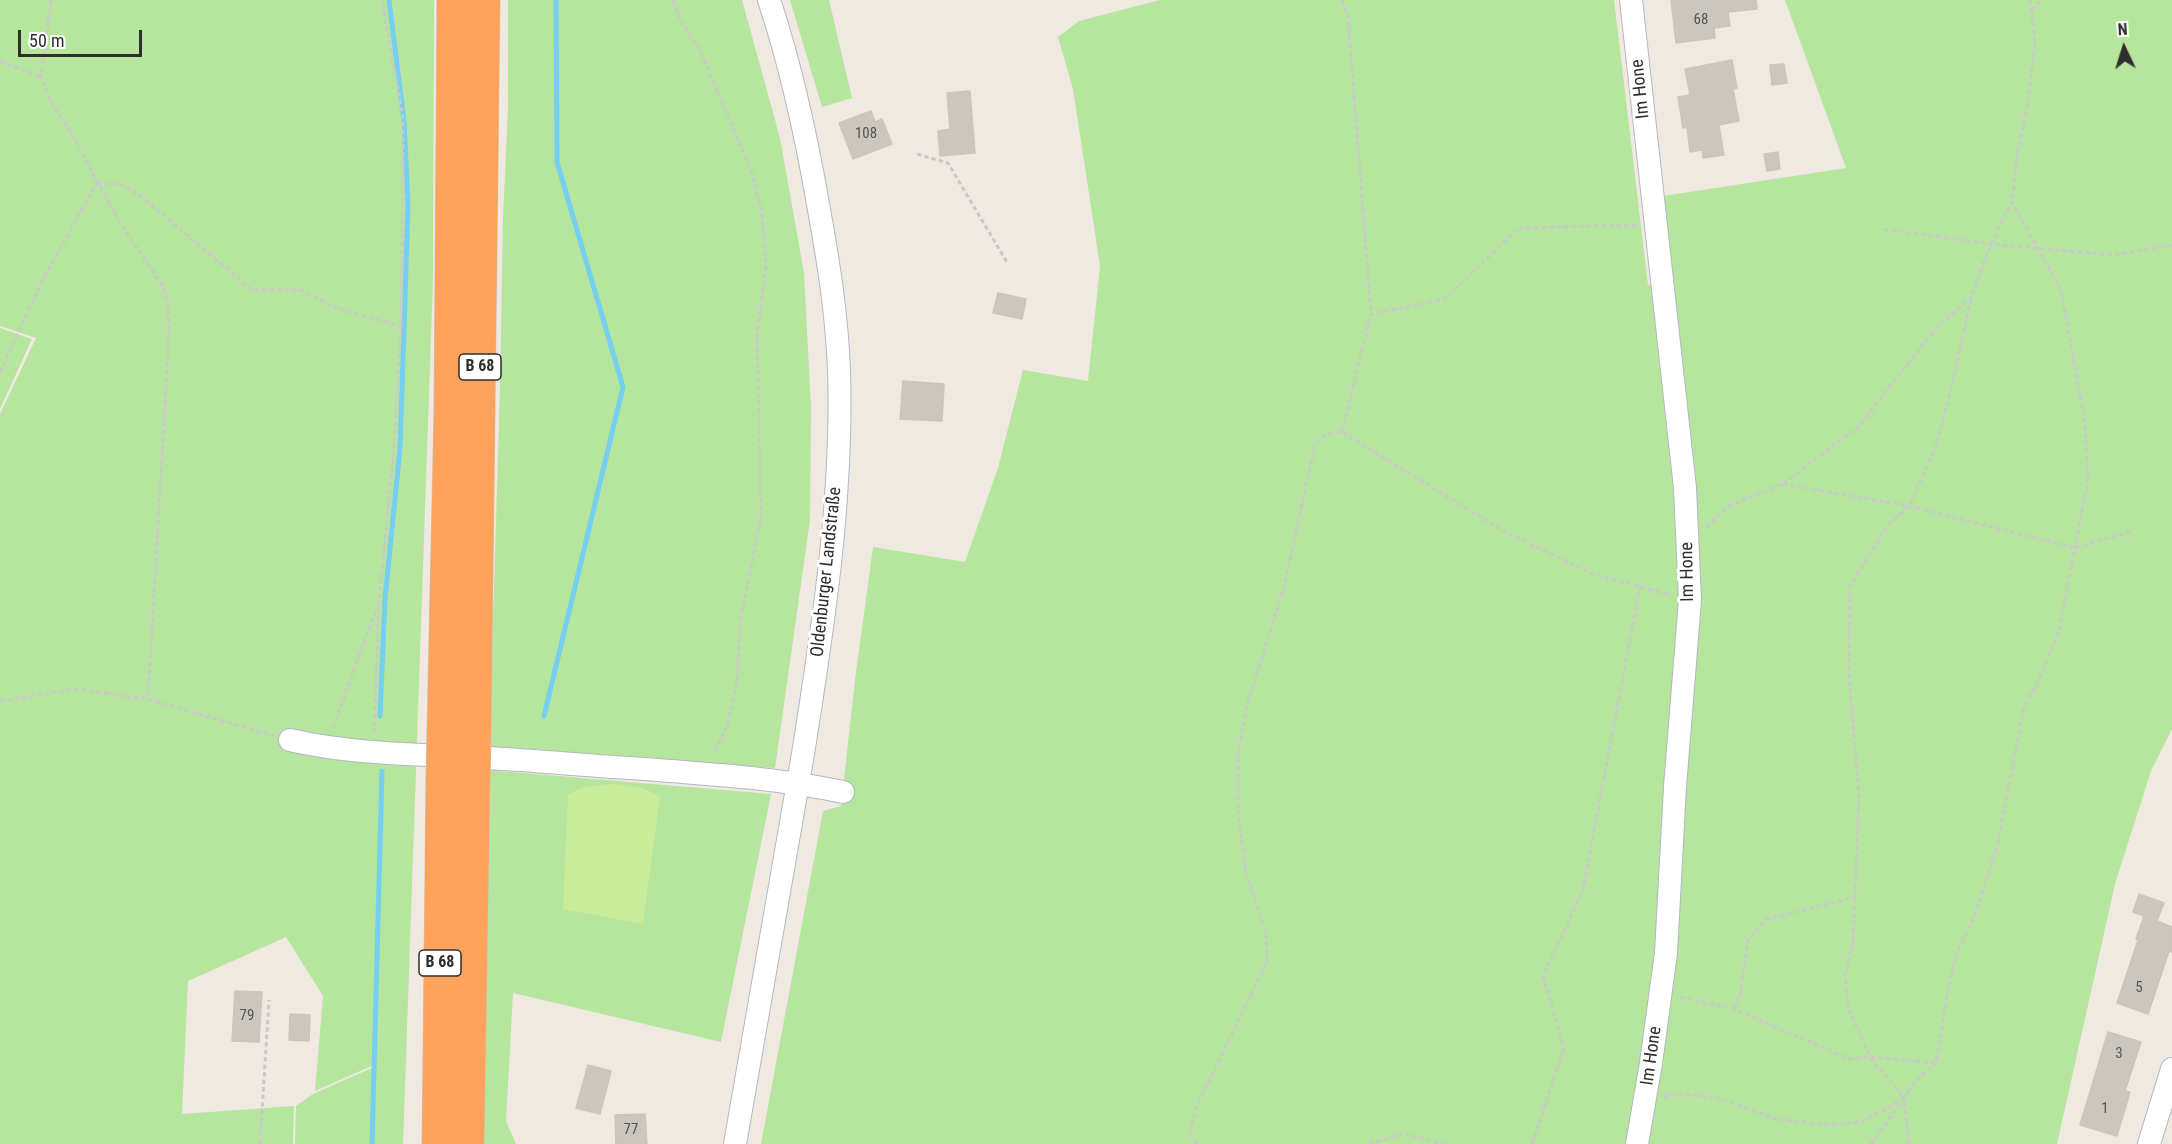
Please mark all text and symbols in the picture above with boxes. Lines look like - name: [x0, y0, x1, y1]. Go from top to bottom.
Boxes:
- house number: 68: [1694, 11, 1708, 29]
- scale bar: [21, 18, 146, 56]
- north arrow: [2094, 18, 2154, 78]
- text: N: [2117, 20, 2128, 39]
- text: 50 m: [29, 30, 64, 51]
- street label: Im Hone: [1627, 58, 1655, 120]
- house number: 108: [855, 125, 877, 143]
- road number: B 68: [459, 354, 501, 380]
- street label: Oldenburger Landstraße: [807, 486, 847, 658]
- street label: Im Hone: [1677, 542, 1699, 602]
- road number: B 68: [419, 950, 461, 976]
- house number: 5: [2135, 979, 2143, 997]
- house number: 79: [240, 1007, 254, 1025]
- street label: Im Hone: [1637, 1025, 1667, 1087]
- house number: 3: [2115, 1045, 2123, 1063]
- house number: 1: [2101, 1100, 2109, 1118]
- house number: 77: [624, 1121, 638, 1139]

